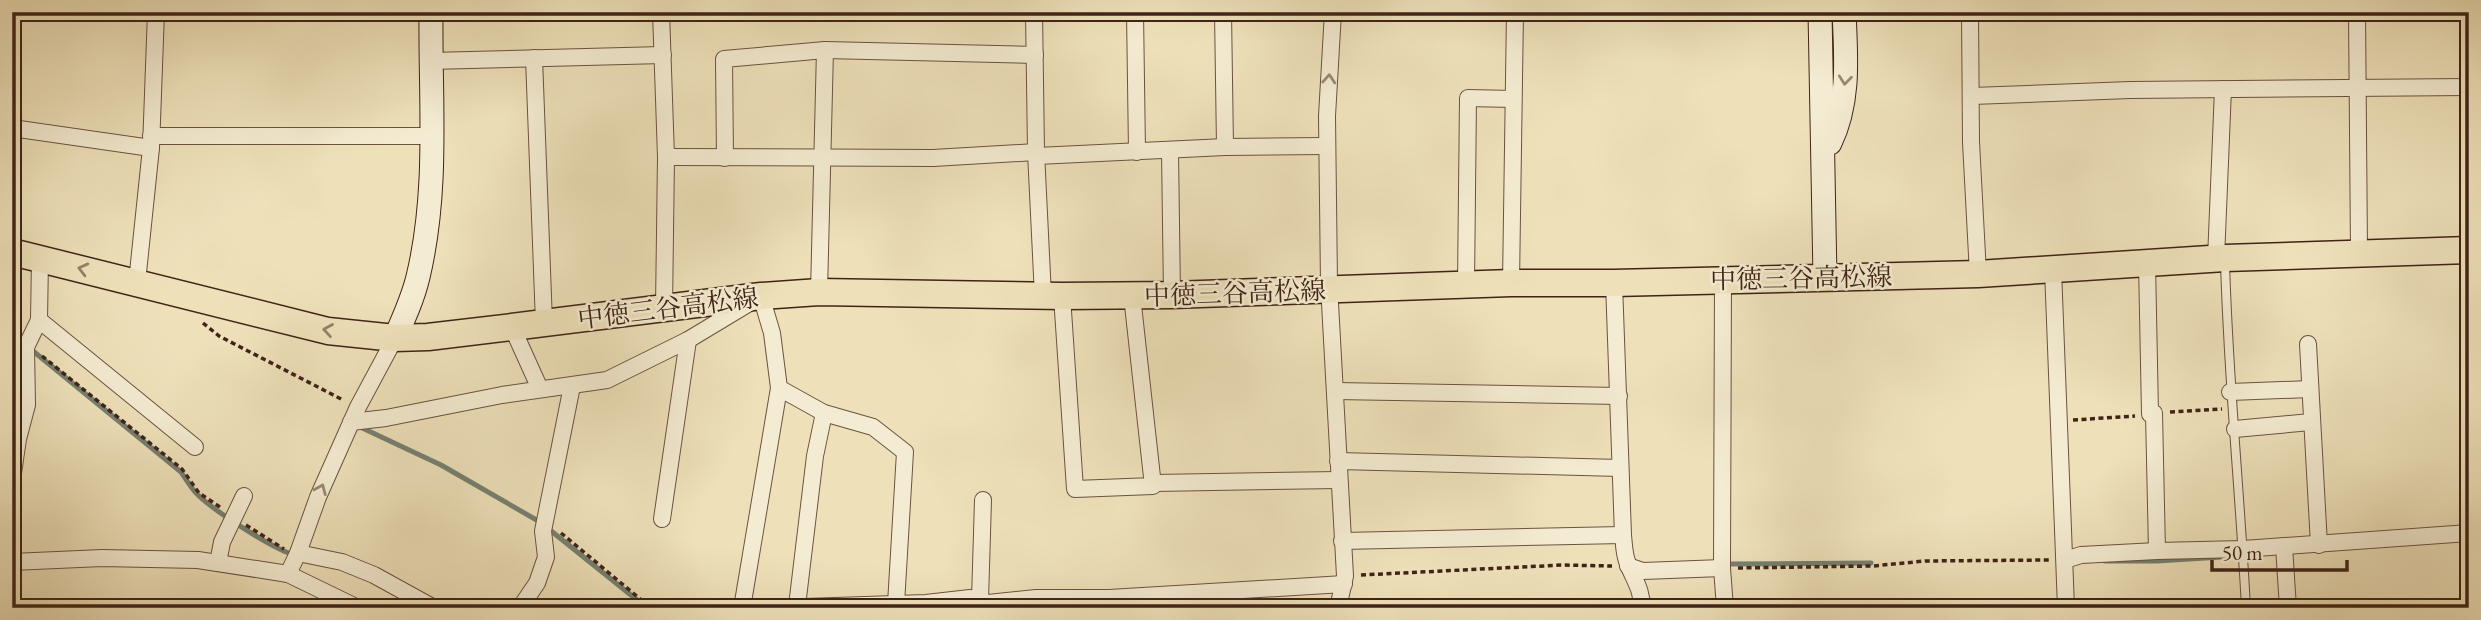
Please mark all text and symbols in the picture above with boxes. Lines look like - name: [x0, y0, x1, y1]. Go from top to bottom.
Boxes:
- one-way arrow: [1321, 73, 1336, 84]
- one-way arrow: [1838, 75, 1853, 86]
- street label: 中徳三谷高松線: [1710, 259, 1892, 297]
- one-way arrow: [77, 263, 89, 277]
- street label: 中徳三谷高松線: [1143, 273, 1327, 313]
- street label: 中徳三谷高松線: [576, 280, 760, 336]
- one-way arrow: [322, 323, 334, 338]
- one-way arrow: [313, 484, 327, 496]
- scale bar: [2212, 529, 2346, 573]
- text: 50 m: [2222, 539, 2263, 566]

